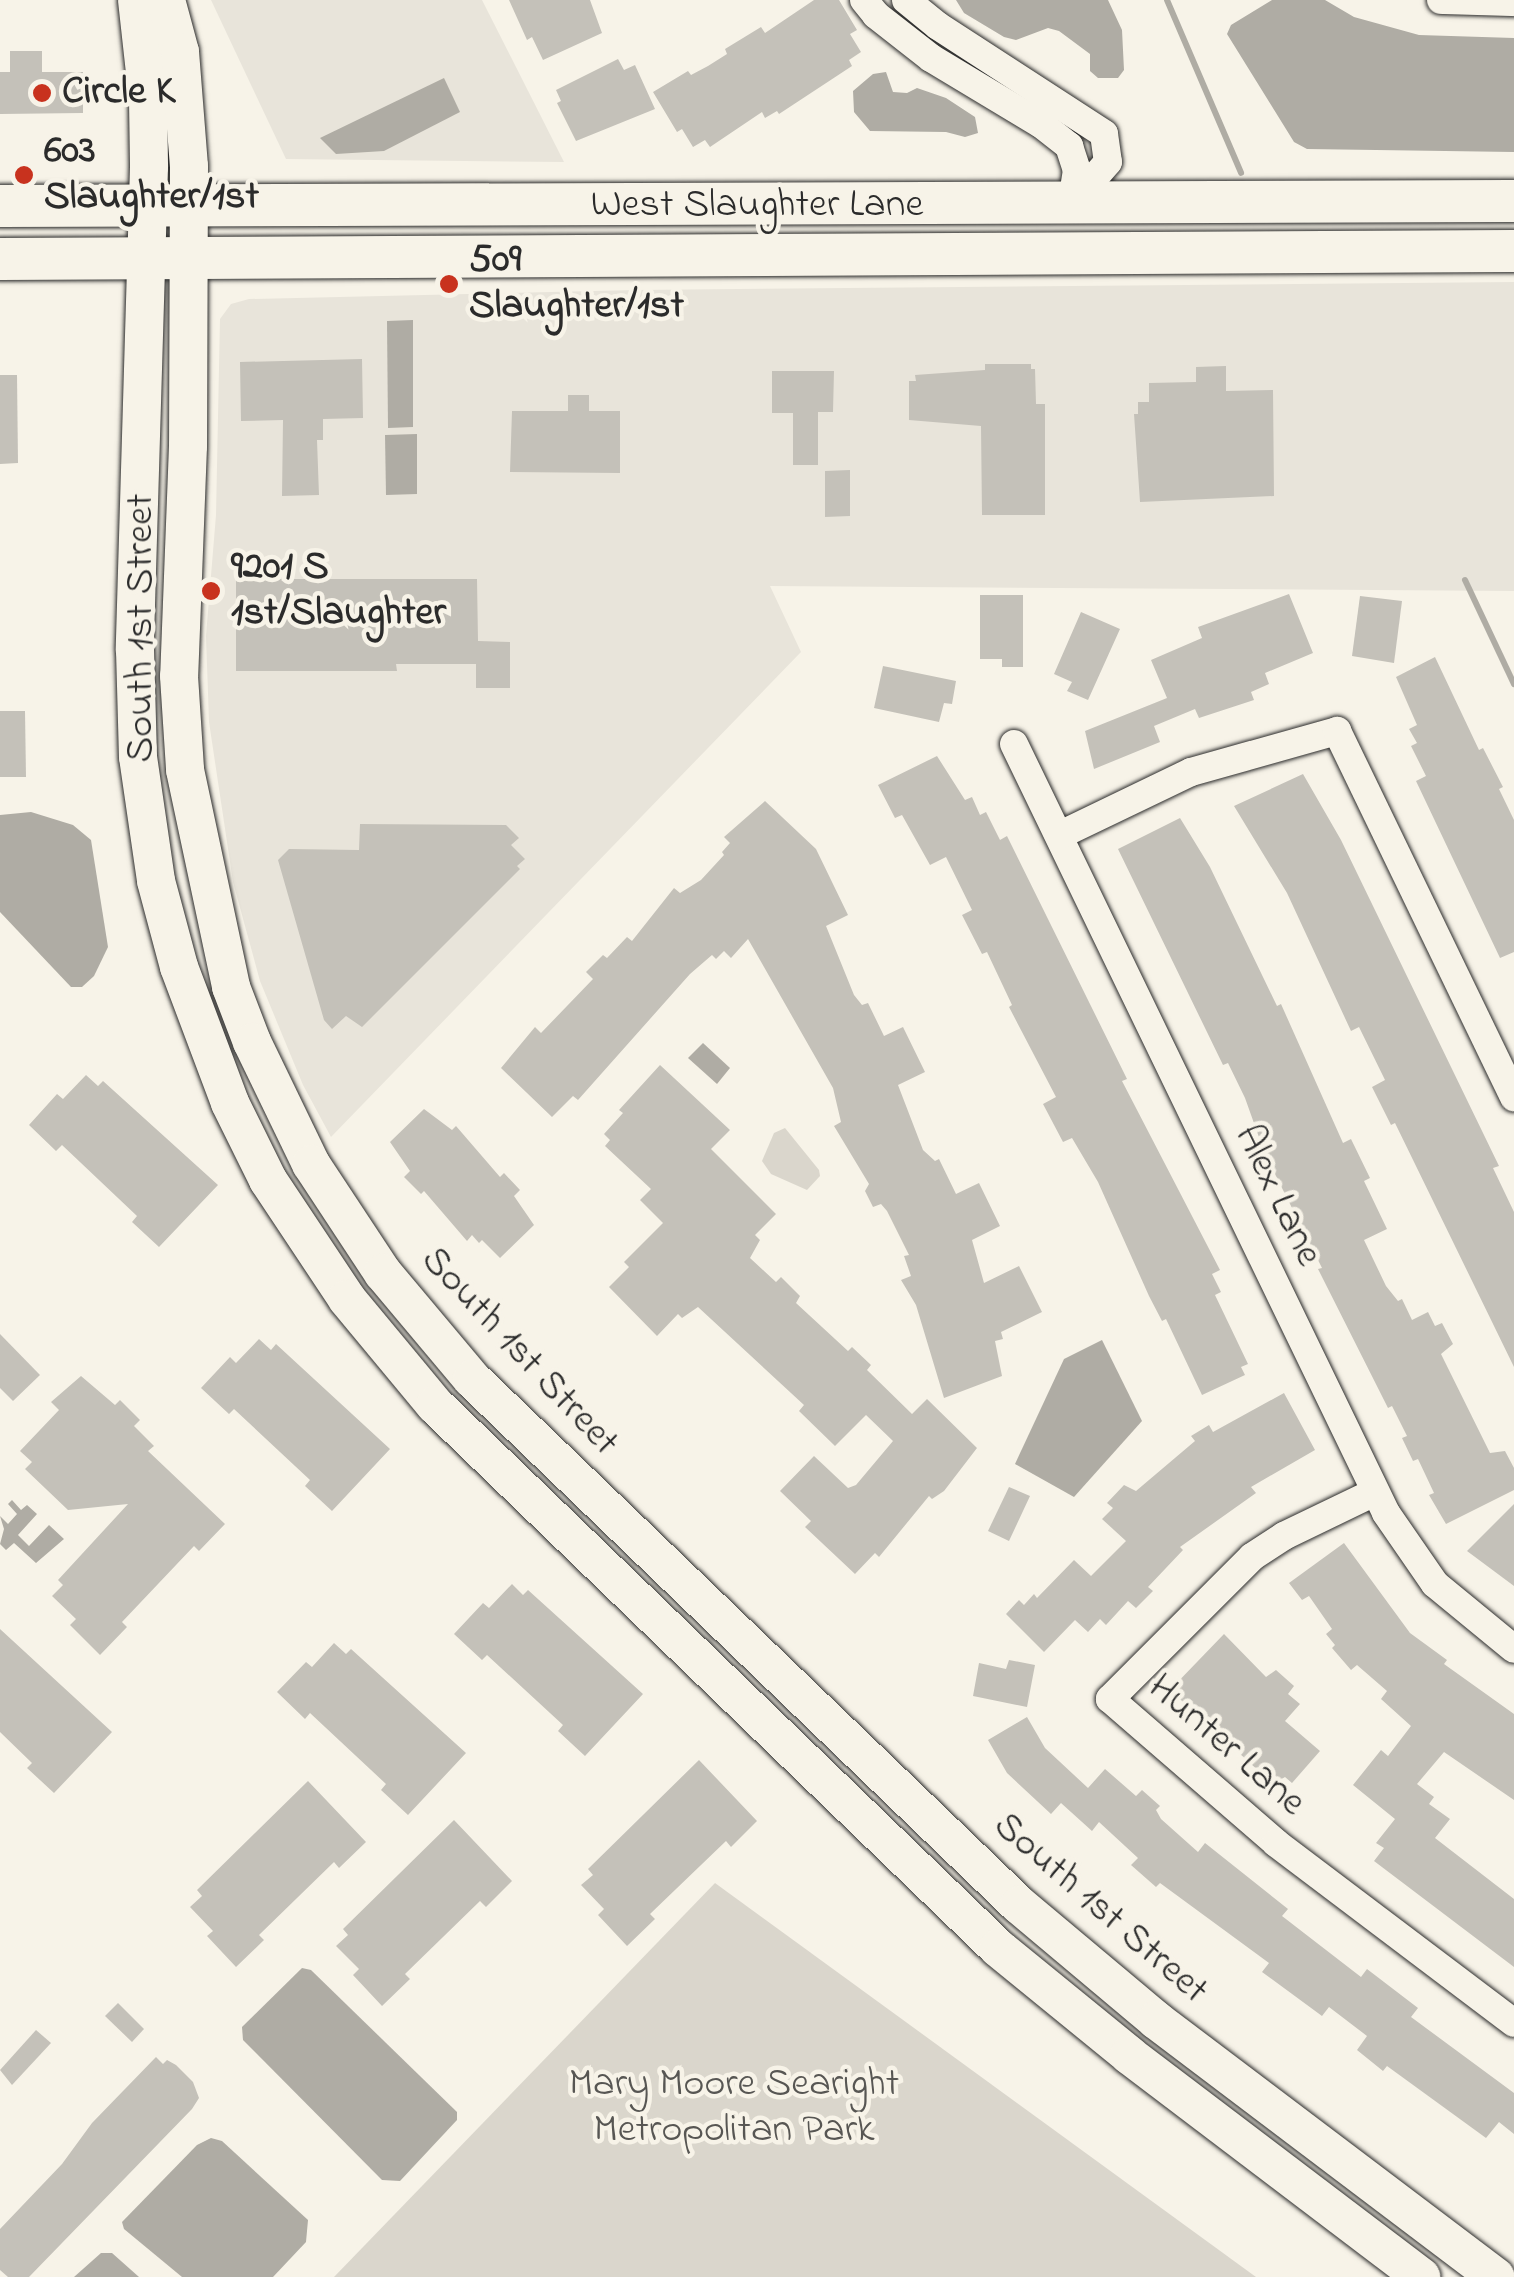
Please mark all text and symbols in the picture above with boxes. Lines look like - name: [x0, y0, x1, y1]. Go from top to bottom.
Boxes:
- place label: Circle K: [62, 69, 175, 117]
- marker: Circle K: [31, 82, 53, 104]
- place label: 603 Slaughter/1st: [44, 128, 259, 222]
- marker: 603 Slaughter/1st: [13, 164, 35, 186]
- street label: West Slaughter Lane: [591, 182, 923, 230]
- place label: 509 Slaughter/1st: [469, 237, 684, 331]
- marker: 509 Slaughter/1st: [438, 273, 460, 295]
- street label: South 1st Street: [118, 494, 166, 762]
- place label: 9201 S 1st/Slaughter: [231, 544, 446, 638]
- marker: 9201 S 1st/Slaughter: [200, 580, 222, 602]
- street label: Alex Lane: [1222, 1118, 1332, 1274]
- street label: South 1st Street: [410, 1237, 628, 1467]
- street label: Hunter Lane: [1137, 1664, 1315, 1828]
- street label: South 1st Street: [983, 1803, 1217, 2015]
- park label: Mary Moore Searight Metropolitan Park: [569, 2061, 899, 2155]

